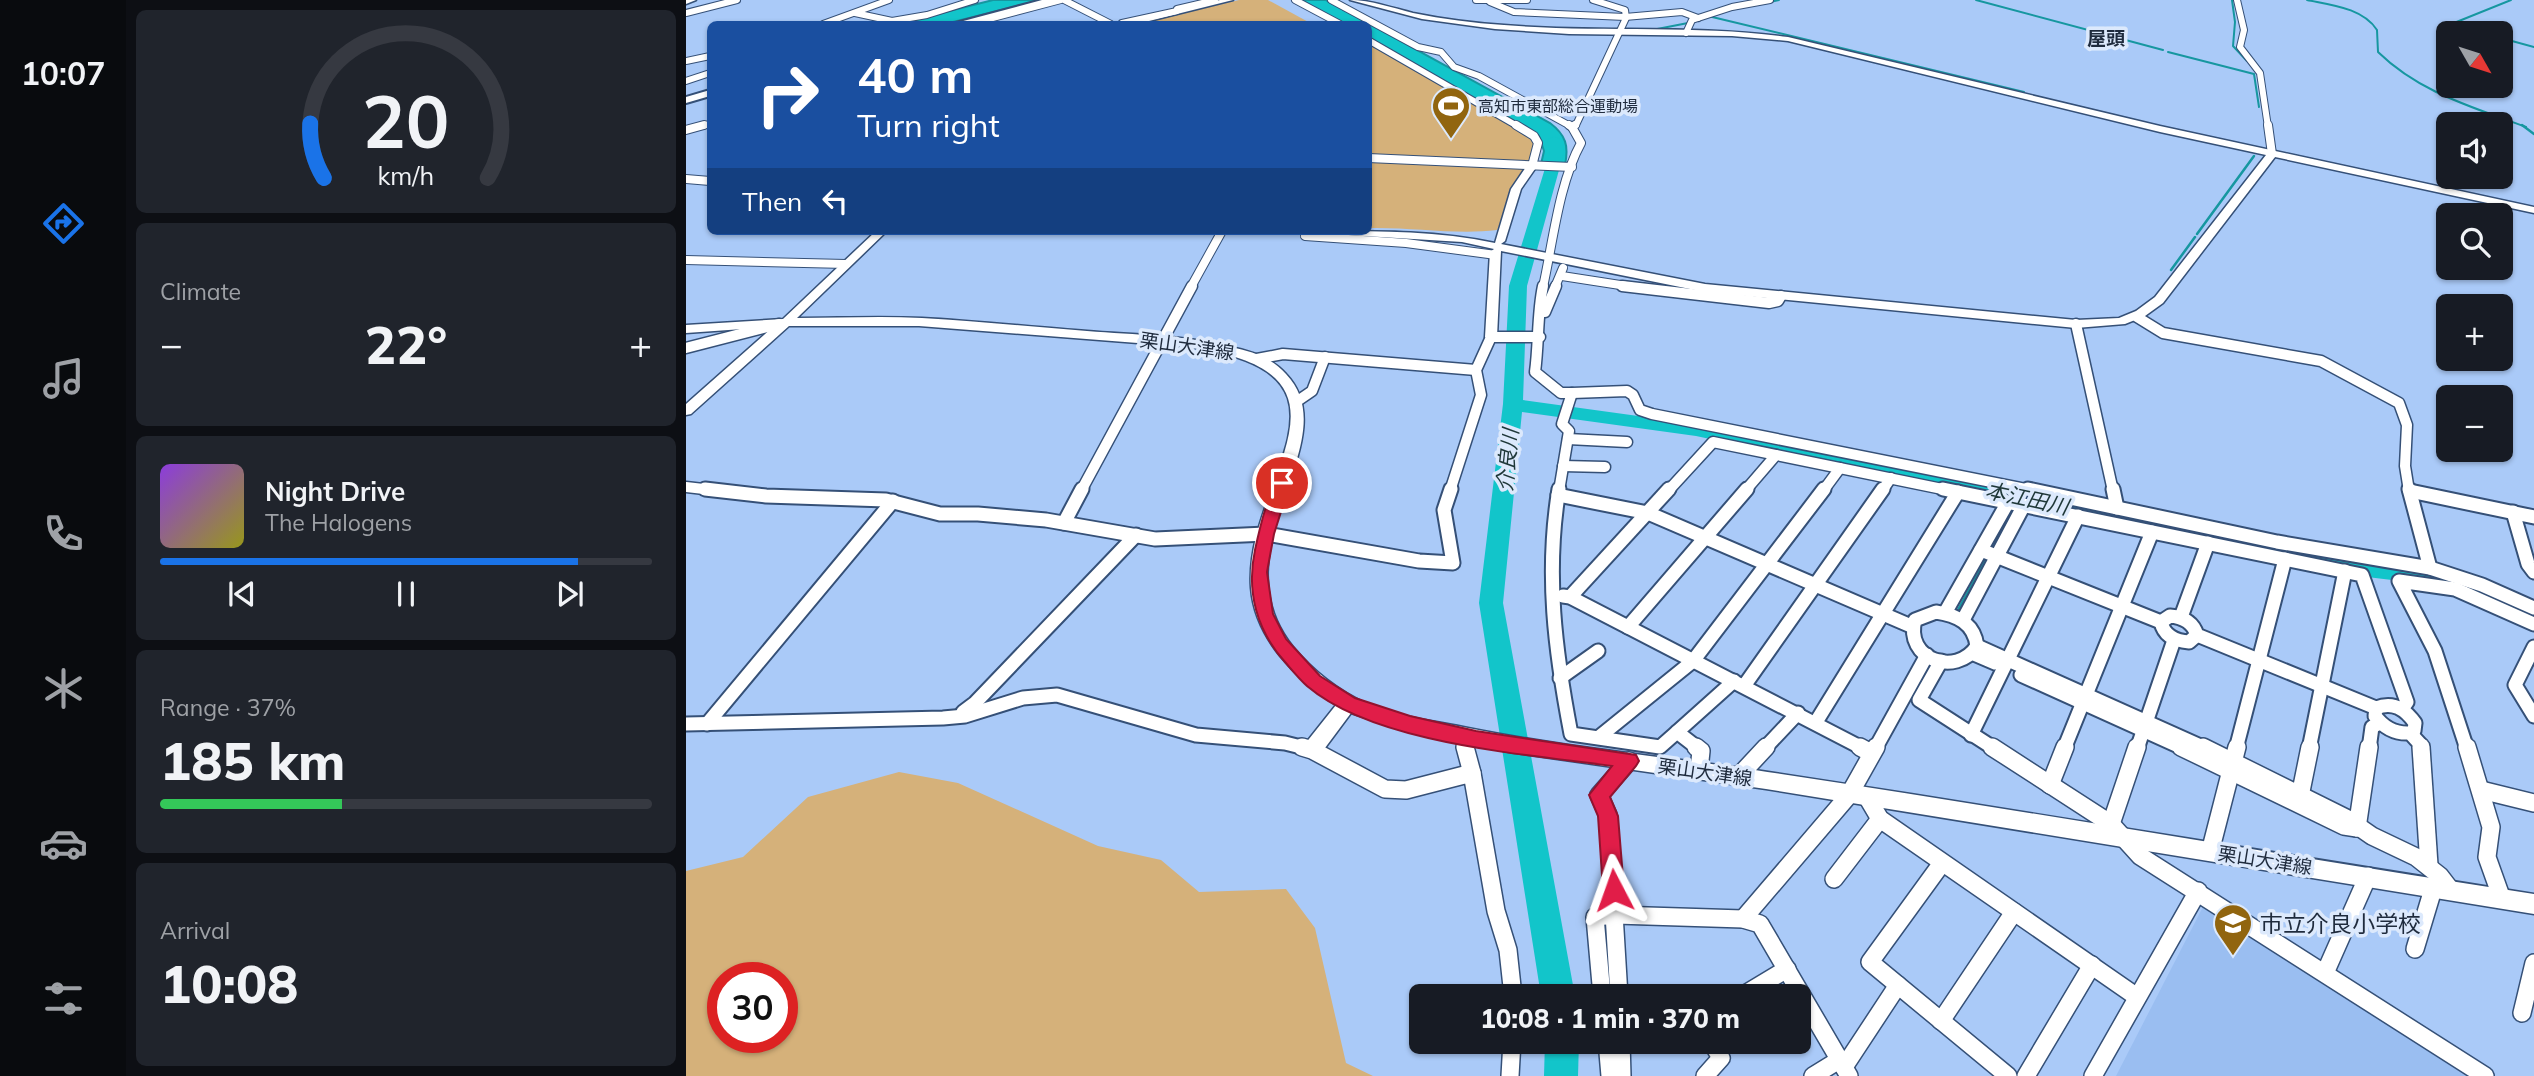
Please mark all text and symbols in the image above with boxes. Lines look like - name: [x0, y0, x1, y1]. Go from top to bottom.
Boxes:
- north arrow: [2436, 21, 2513, 98]
- map controls: [2436, 21, 2513, 462]
- district label: 屋頭: [2087, 26, 2125, 50]
- text: 40 m: [857, 44, 973, 105]
- icon: right: [742, 49, 833, 140]
- text: 10:07: [21, 53, 105, 93]
- text: 20: [362, 75, 450, 166]
- sports icon: 高知市東部総合運動場: [1430, 85, 1472, 140]
- place label: 高知市東部総合運動場: [1478, 96, 1638, 116]
- text: Turn right: [857, 105, 1000, 145]
- button: sound: [2436, 112, 2513, 189]
- text: km/h: [378, 159, 434, 190]
- icon: left: [816, 182, 854, 220]
- text: Then: [742, 185, 802, 218]
- icon: directions: [39, 199, 88, 248]
- button: search: [2436, 203, 2513, 280]
- text: Climate: [160, 277, 241, 306]
- button: +: [2436, 294, 2513, 371]
- text: 22°: [365, 312, 447, 377]
- text: −: [160, 320, 183, 368]
- text: +: [629, 320, 652, 368]
- street label: 栗山大津線: [1138, 328, 1236, 364]
- icon: music: [39, 354, 88, 403]
- button: −: [2436, 385, 2513, 462]
- water label: 介良川: [1491, 425, 1523, 493]
- pin: [1252, 453, 1312, 513]
- icon: arrive: [1263, 464, 1301, 502]
- text: Night Drive: [265, 475, 405, 508]
- water label: 本江田川: [1983, 477, 2073, 520]
- text: The Halogens: [265, 508, 412, 537]
- icon: phone: [39, 509, 88, 558]
- icon: previous: [223, 575, 261, 613]
- icon: pause: [387, 575, 425, 613]
- icon: next: [551, 575, 589, 613]
- icon: climate: [39, 664, 88, 713]
- text: Range · 37%: [160, 693, 296, 722]
- text: 185 km: [160, 728, 345, 793]
- street label: 栗山大津線: [1656, 754, 1754, 790]
- icon: car: [39, 819, 88, 868]
- street label: 栗山大津線: [2216, 841, 2314, 879]
- position arrow: [1577, 853, 1651, 927]
- school or university icon: 市立介良小学校: [2212, 902, 2254, 957]
- place label: 市立介良小学校: [2260, 909, 2421, 938]
- text: Arrival: [160, 916, 230, 945]
- text: 10:08: [160, 951, 298, 1016]
- speed limit sign: 30: [707, 962, 798, 1053]
- icon: filters: [39, 974, 88, 1023]
- text: 10:08 · 1 min · 370 m: [1480, 1002, 1740, 1035]

